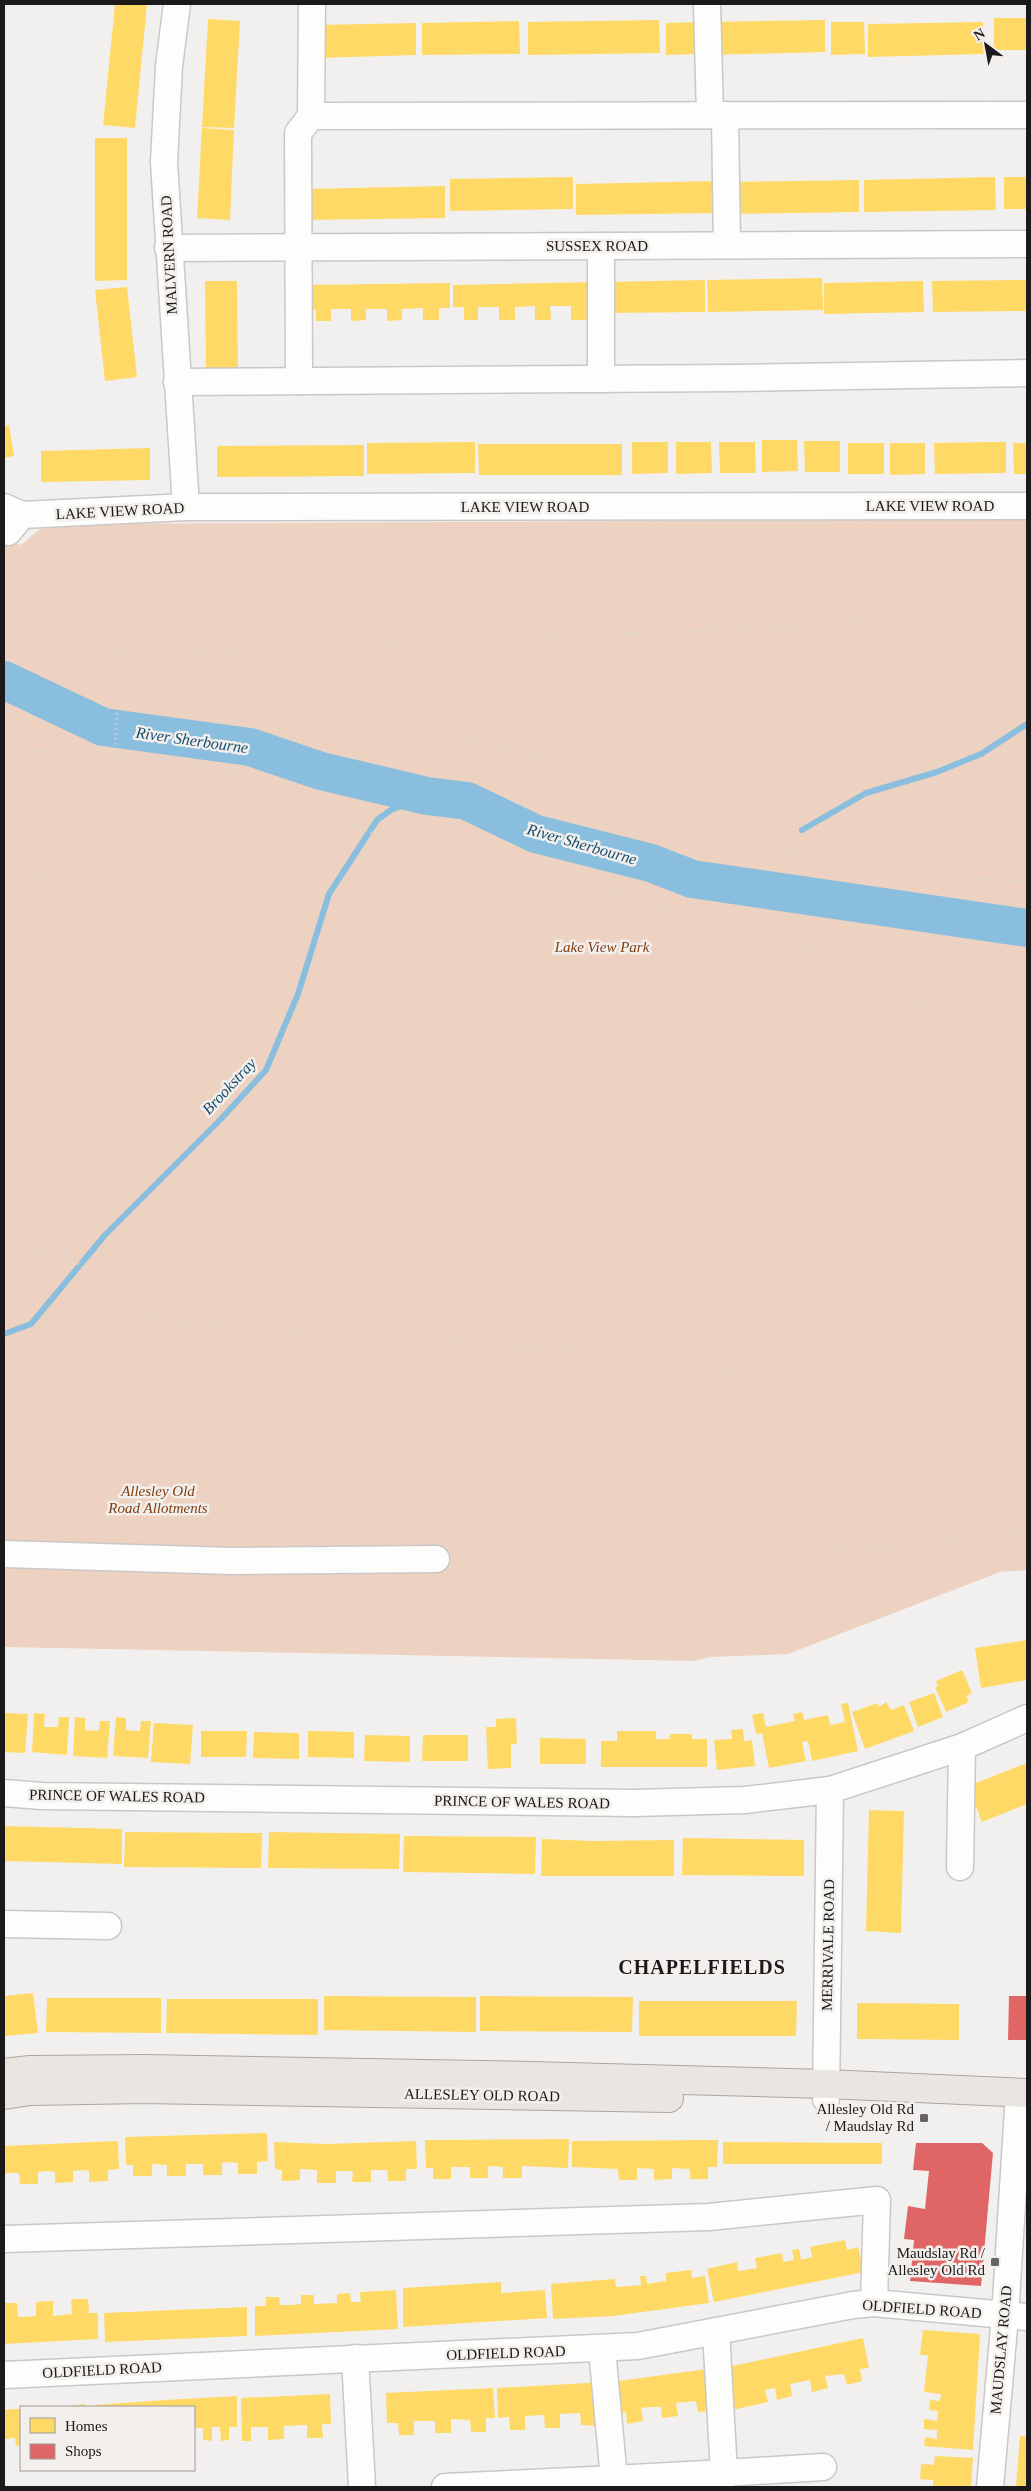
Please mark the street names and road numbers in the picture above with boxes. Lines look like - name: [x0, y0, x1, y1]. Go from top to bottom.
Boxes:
- street label: MALVERN ROAD: [158, 195, 180, 315]
- street label: SUSSEX ROAD: [546, 238, 648, 254]
- street label: LAKE VIEW ROAD: [866, 498, 994, 514]
- street label: LAKE VIEW ROAD: [461, 499, 589, 515]
- street label: LAKE VIEW ROAD: [55, 500, 185, 522]
- street label: PRINCE OF WALES ROAD: [29, 1786, 205, 1806]
- street label: PRINCE OF WALES ROAD: [434, 1792, 610, 1812]
- street label: MERRIVALE ROAD: [819, 1879, 837, 2011]
- street label: ALLESLEY OLD ROAD: [404, 2086, 560, 2104]
- street label: MAUDSLAY ROAD: [987, 2285, 1015, 2415]
- street label: OLDFIELD ROAD: [862, 2297, 982, 2321]
- street label: OLDFIELD ROAD: [446, 2343, 566, 2363]
- street label: OLDFIELD ROAD: [42, 2359, 162, 2381]

